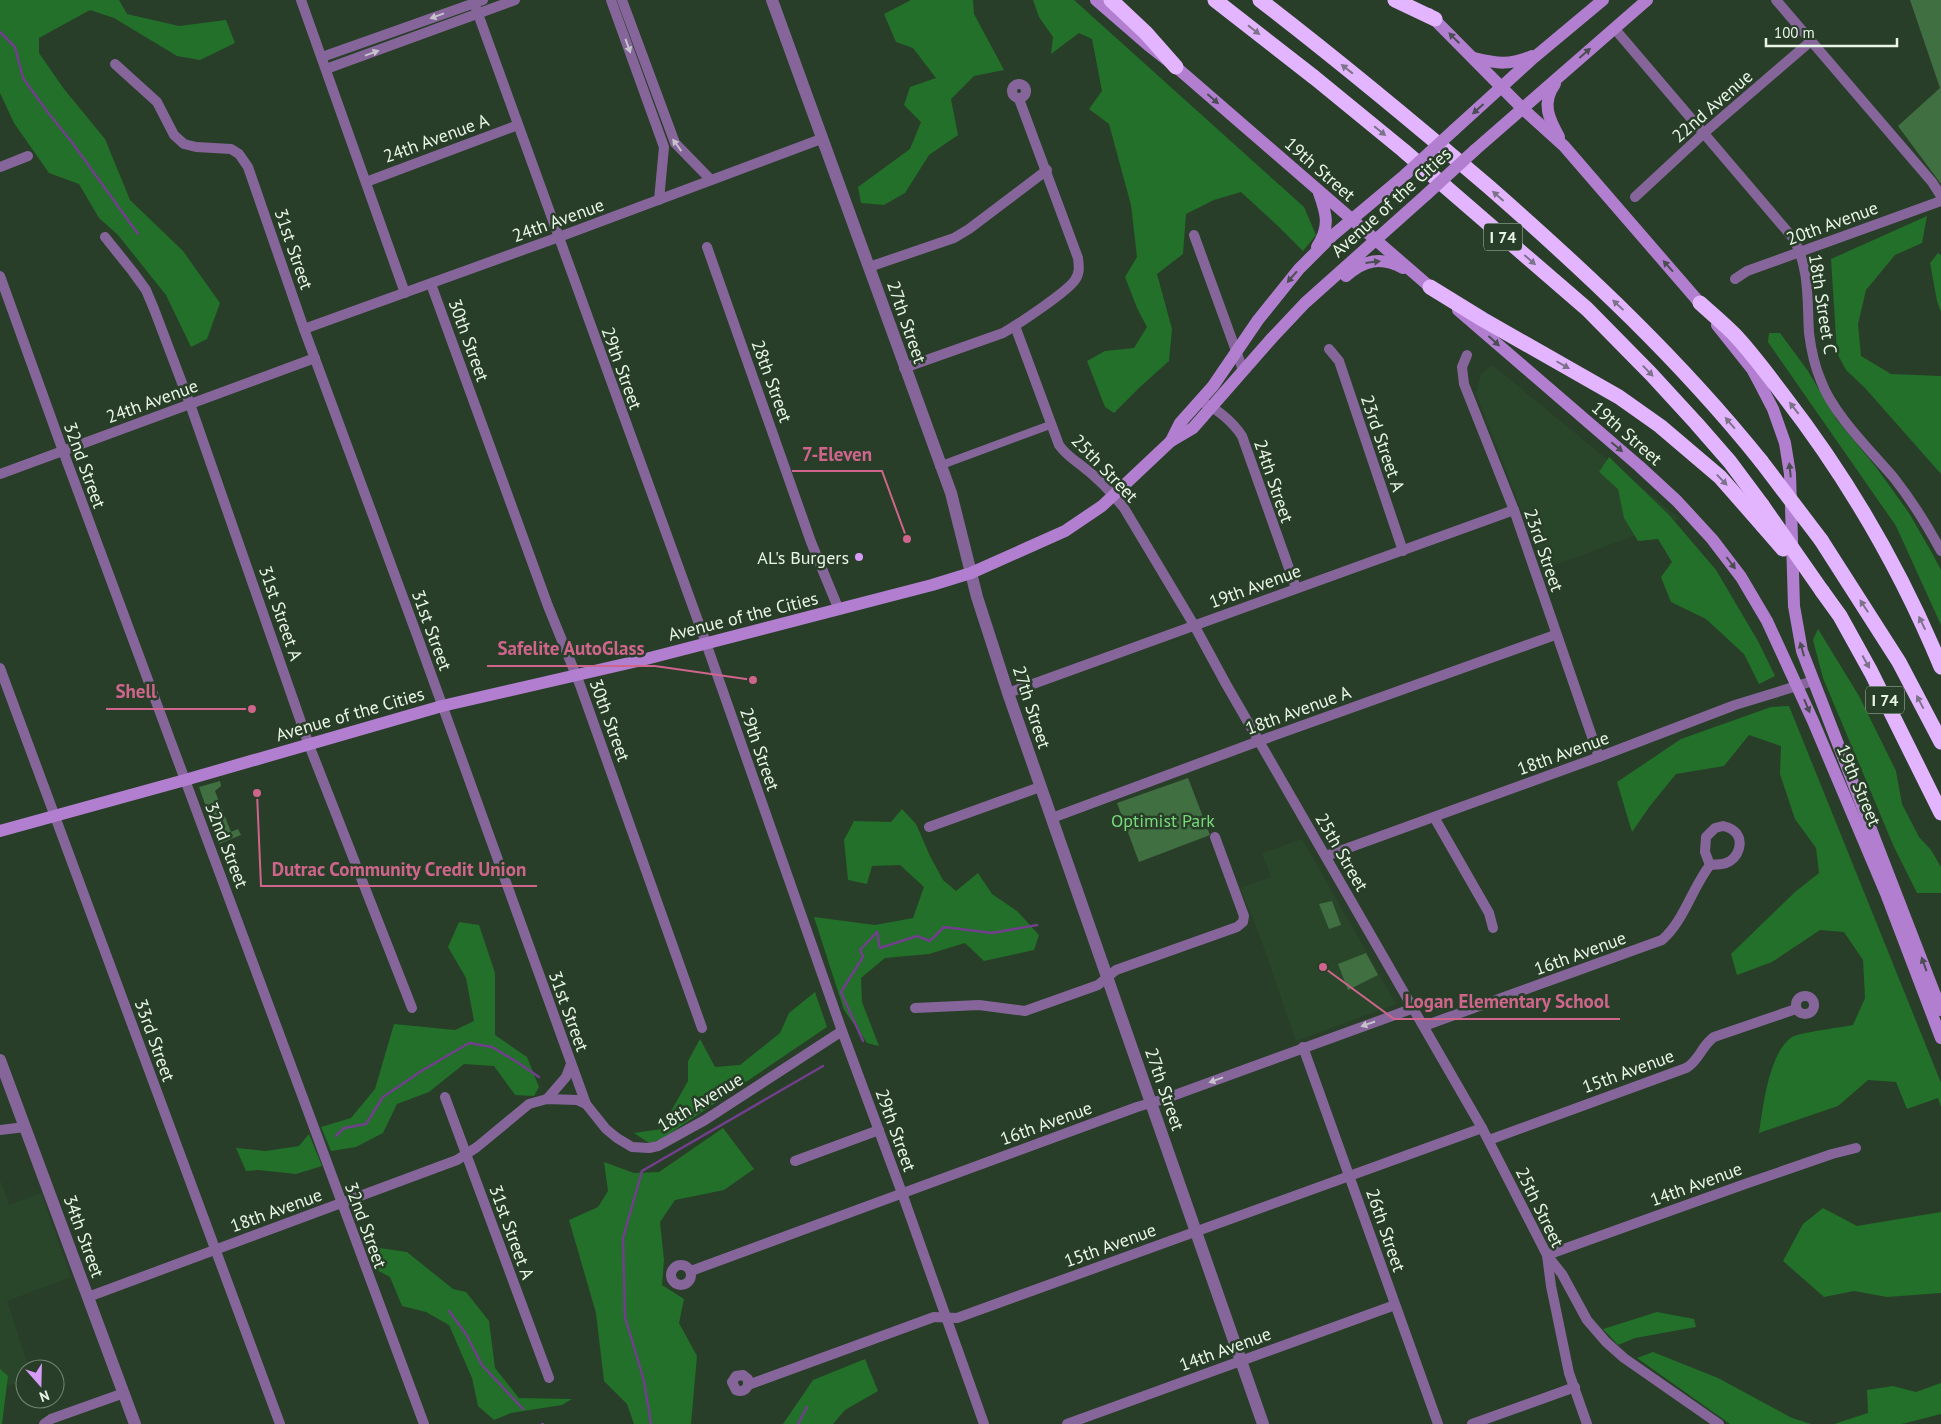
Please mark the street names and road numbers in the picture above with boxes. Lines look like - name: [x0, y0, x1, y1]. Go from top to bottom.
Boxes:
- street label: 22nd Avenue: [1667, 65, 1757, 147]
- street label: 24th Avenue A: [380, 108, 492, 168]
- street label: 19th Street: [1280, 132, 1360, 206]
- street label: Avenue of the Cities: [1326, 142, 1456, 262]
- street label: 24th Avenue: [509, 193, 607, 247]
- street label: 20th Avenue: [1783, 196, 1881, 250]
- street label: 31st Street: [269, 206, 319, 292]
- road number: I 74: [1484, 223, 1522, 250]
- street label: 18th Street C: [1804, 252, 1842, 356]
- street label: 27th Street: [882, 278, 932, 366]
- street label: 30th Street: [443, 295, 495, 385]
- street label: 29th Street: [596, 323, 648, 413]
- street label: 28th Street: [746, 336, 798, 426]
- street label: 24th Avenue: [103, 374, 201, 428]
- street label: 23rd Street A: [1356, 392, 1410, 495]
- street label: 19th Street: [1587, 396, 1667, 470]
- street label: 32nd Street: [59, 419, 111, 511]
- street label: 25th Street: [1067, 429, 1143, 507]
- street label: 24th Street: [1249, 436, 1299, 526]
- street label: 23rd Street: [1519, 506, 1569, 594]
- street label: 19th Avenue: [1206, 559, 1304, 613]
- street label: 31st Street A: [254, 563, 308, 664]
- street label: Avenue of the Cities: [666, 586, 820, 646]
- street label: 31st Street: [407, 587, 457, 673]
- street label: 27th Street: [1008, 663, 1056, 751]
- street label: 30th Street: [584, 675, 636, 765]
- street label: 18th Avenue A: [1242, 680, 1354, 740]
- street label: Avenue of the Cities: [273, 682, 427, 746]
- road number: I 74: [1866, 686, 1904, 714]
- street label: 29th Street: [735, 704, 785, 794]
- street label: 18th Avenue: [1514, 726, 1612, 780]
- street label: 19th Street: [1832, 741, 1886, 829]
- street label: 32nd Street: [200, 799, 254, 891]
- street label: 25th Street: [1310, 809, 1374, 895]
- street label: 16th Avenue: [1531, 926, 1629, 980]
- street label: 31st Street: [544, 968, 594, 1054]
- street label: 33rd Street: [129, 996, 181, 1084]
- street label: 15th Avenue: [1579, 1044, 1677, 1098]
- street label: 27th Street: [1140, 1045, 1190, 1133]
- street label: 18th Avenue: [653, 1067, 747, 1137]
- street label: 29th Street: [870, 1085, 922, 1175]
- street label: 16th Avenue: [997, 1096, 1095, 1150]
- street label: 14th Avenue: [1647, 1157, 1745, 1211]
- street label: 25th Street: [1511, 1163, 1569, 1251]
- street label: 32nd Street: [340, 1179, 392, 1271]
- street label: 31st Street A: [484, 1182, 540, 1283]
- street label: 18th Avenue: [227, 1183, 325, 1237]
- street label: 26th Street: [1361, 1185, 1411, 1275]
- street label: 34th Street: [58, 1191, 110, 1281]
- street label: 15th Avenue: [1061, 1218, 1159, 1272]
- street label: 14th Avenue: [1176, 1322, 1274, 1376]

